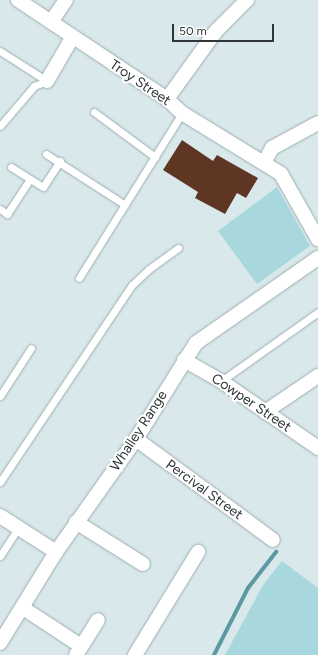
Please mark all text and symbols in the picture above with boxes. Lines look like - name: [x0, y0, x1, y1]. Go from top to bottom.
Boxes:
- scale bar: [174, 16, 276, 42]
- text: 50 m: [179, 24, 207, 38]
- street label: Troy Street: [106, 57, 174, 109]
- street label: Cowper Street: [208, 370, 294, 436]
- street label: Whalley Range: [107, 388, 171, 474]
- street label: Percival Street: [162, 456, 246, 524]

